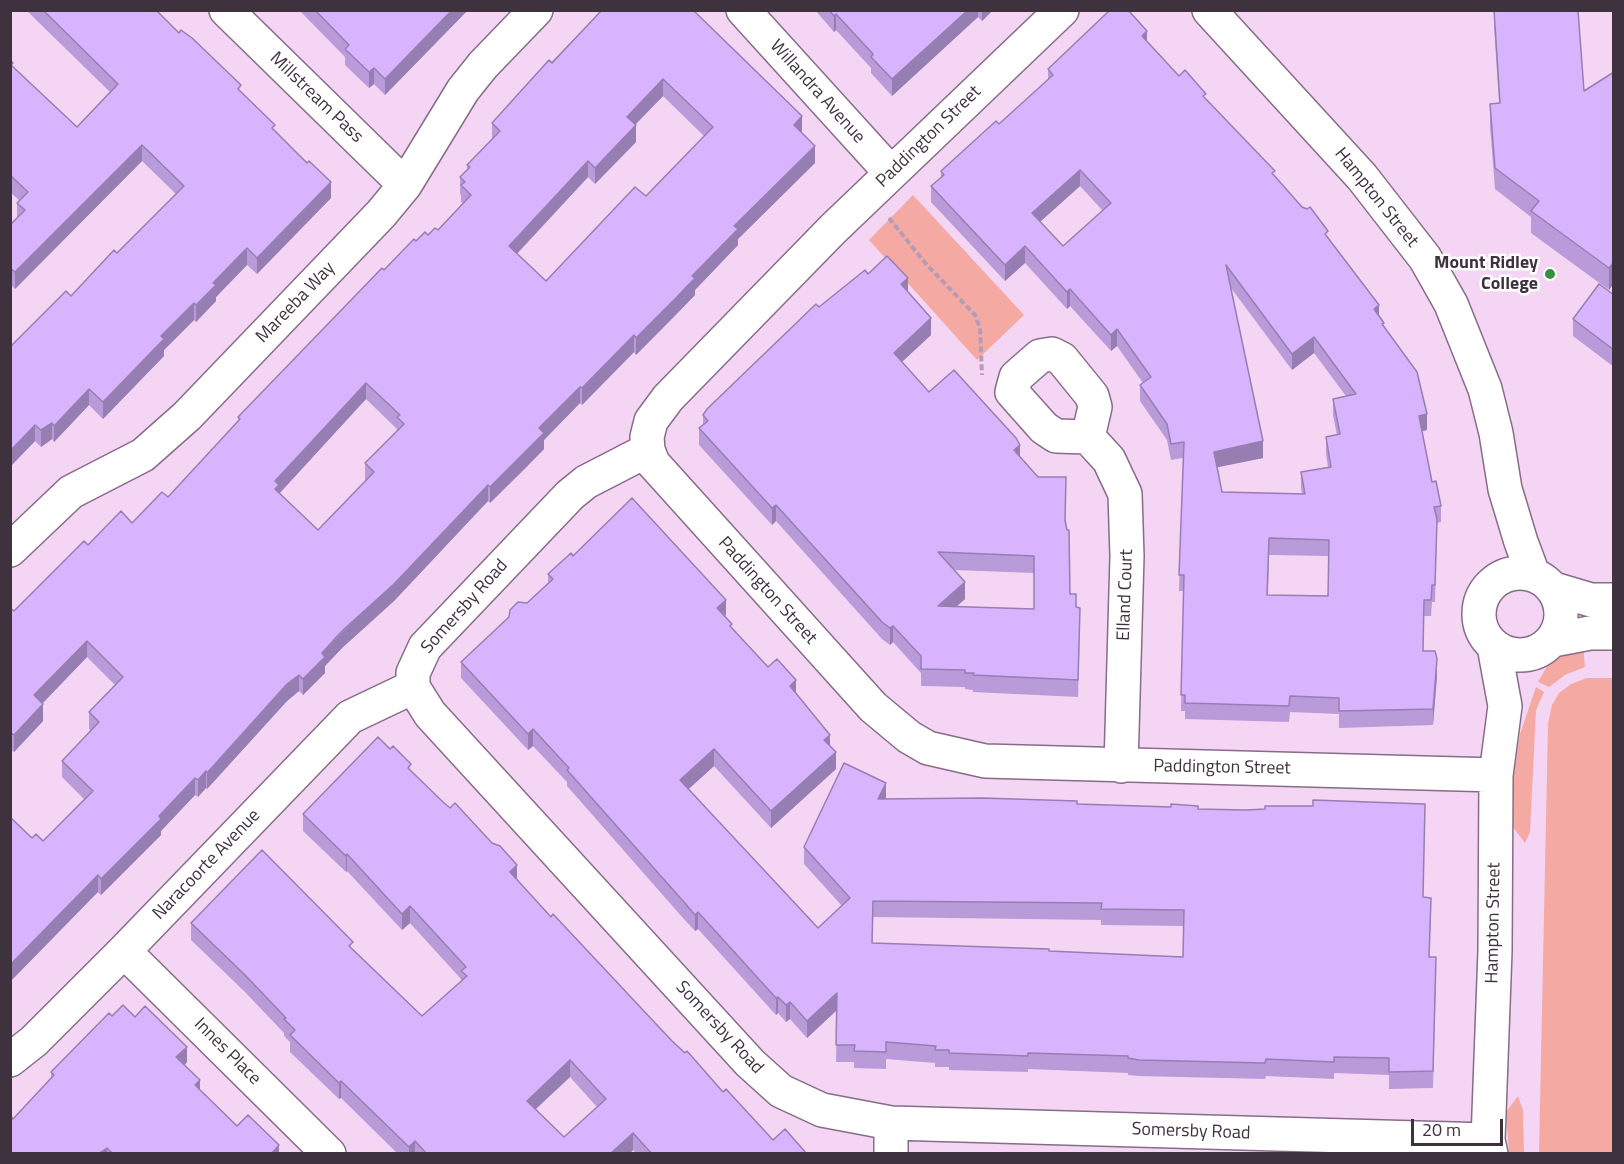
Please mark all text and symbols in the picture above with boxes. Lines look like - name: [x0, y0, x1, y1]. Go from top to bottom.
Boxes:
- street label: Willandra Avenue: [765, 36, 869, 148]
- street label: Millstream Pass: [265, 48, 367, 148]
- street label: Paddington Street: [872, 82, 986, 192]
- street label: Hampton Street: [1329, 144, 1423, 252]
- place label: Mount Ridley College: [1434, 253, 1538, 296]
- street label: Mareeba Way: [252, 258, 340, 348]
- marker: Mount Ridley College: [1543, 267, 1557, 281]
- street label: Paddington Street: [713, 533, 821, 649]
- street label: Elland Court: [1114, 549, 1138, 641]
- street label: Somersby Road: [417, 556, 513, 658]
- street label: Paddington Street: [1153, 756, 1291, 780]
- street label: Naracoorte Avenue: [149, 805, 265, 925]
- street label: Hampton Street: [1482, 862, 1506, 984]
- street label: Somersby Road: [671, 977, 767, 1079]
- street label: Innes Place: [189, 1014, 265, 1090]
- scale bar: [1414, 1107, 1506, 1145]
- text: 20 m: [1422, 1116, 1461, 1143]
- street label: Somersby Road: [1131, 1119, 1251, 1145]

